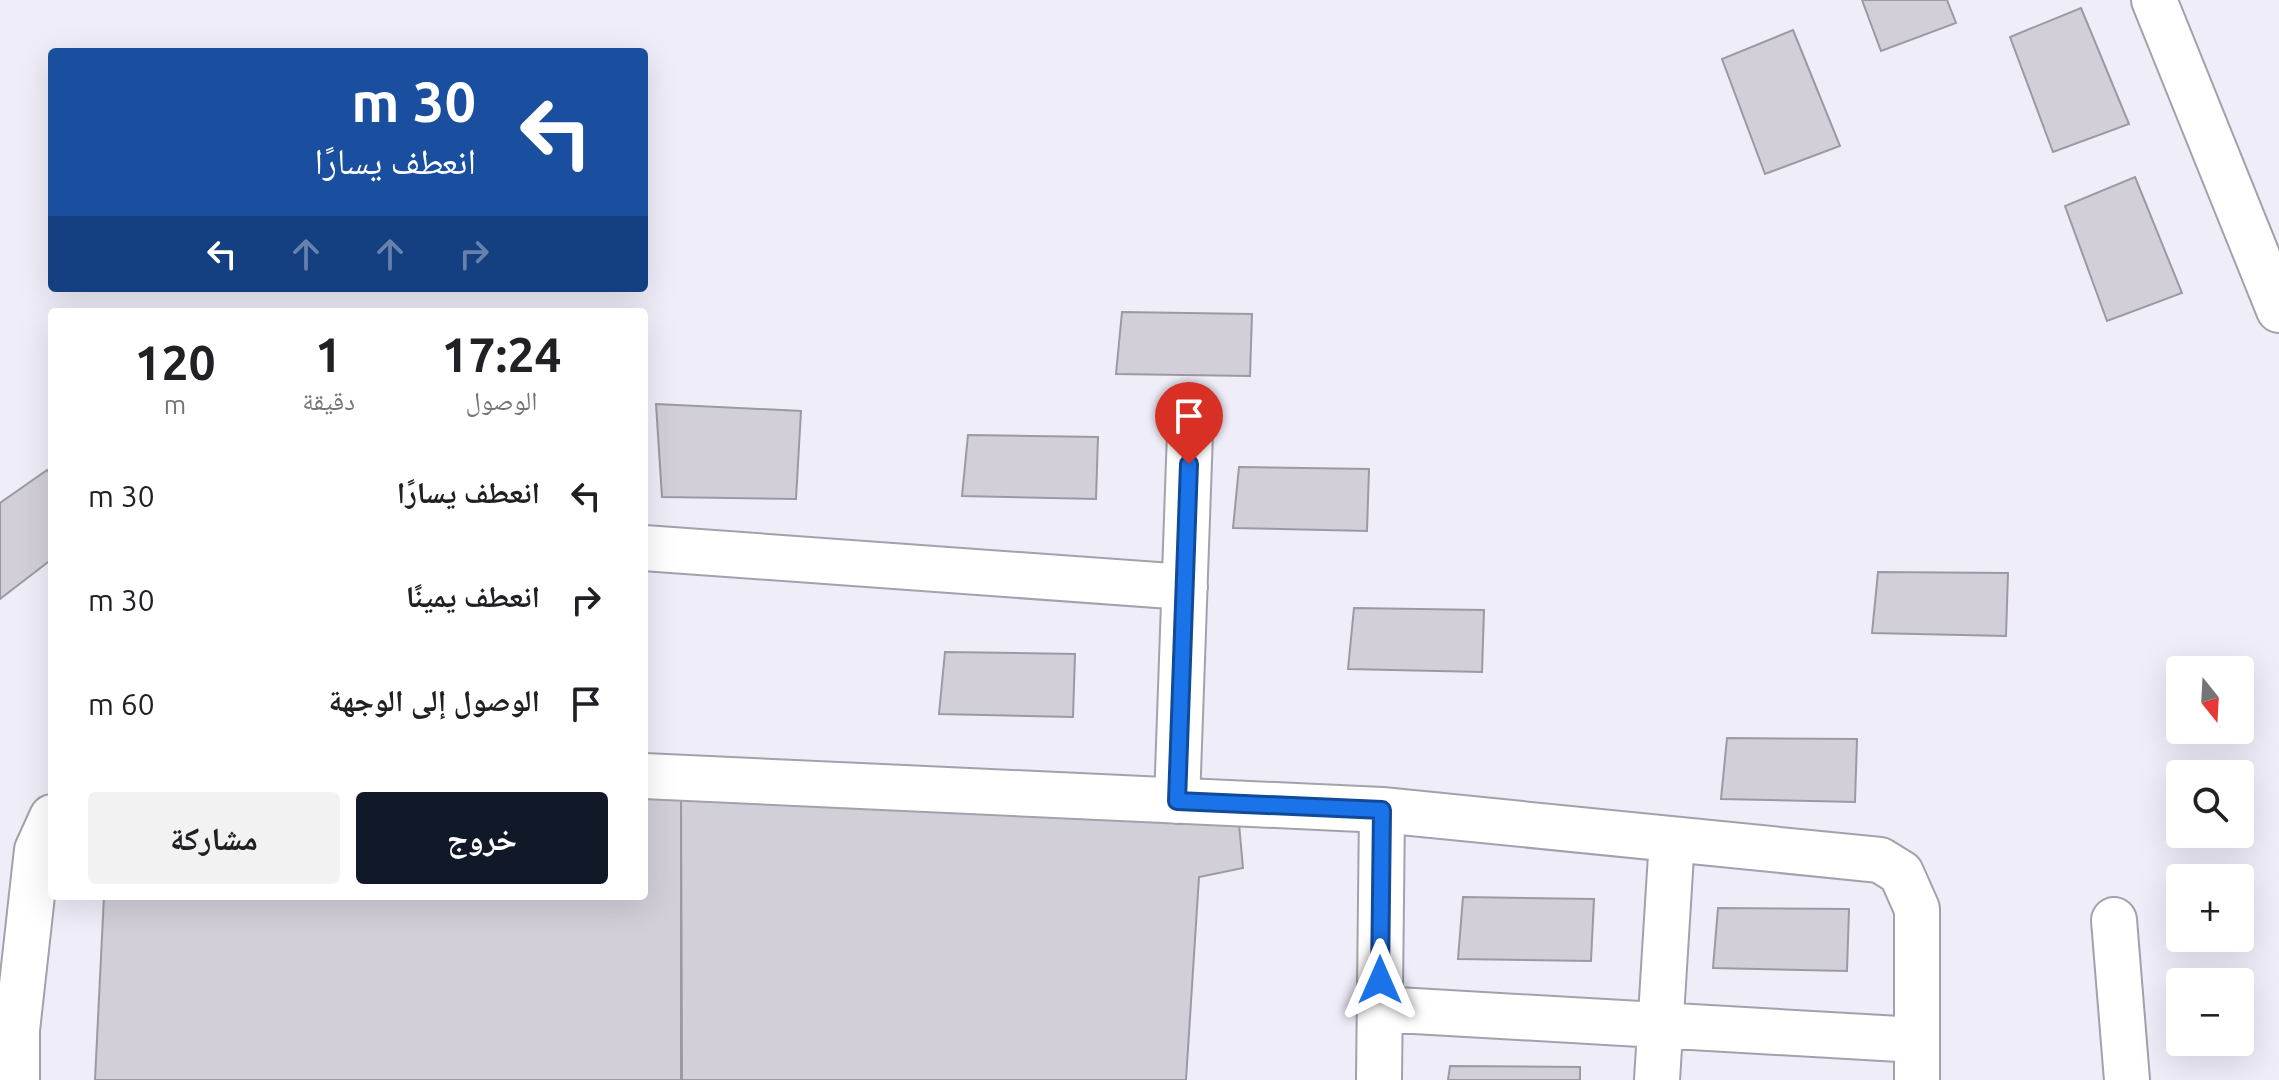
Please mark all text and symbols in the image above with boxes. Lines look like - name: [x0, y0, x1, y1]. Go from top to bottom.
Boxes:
- text: 30 m: [351, 70, 476, 133]
- icon: left: [504, 80, 608, 184]
- text: انعطف يسارًا: [315, 140, 476, 181]
- icon: left: [200, 232, 244, 276]
- icon: ahead: [284, 232, 328, 276]
- icon: ahead: [368, 232, 412, 276]
- icon: right: [452, 232, 496, 276]
- text: 1: [315, 327, 342, 381]
- text: 17:24: [441, 327, 562, 381]
- text: 120: [134, 335, 216, 389]
- pin: [1155, 382, 1223, 464]
- text: دقيقة: [302, 386, 355, 415]
- text: الوصول: [466, 386, 537, 415]
- text: m: [164, 390, 186, 419]
- icon: arrive: [1167, 394, 1211, 438]
- icon: left: [564, 474, 608, 518]
- text: انعطف يسارًا: [397, 475, 540, 509]
- text: 30 m: [88, 479, 155, 513]
- icon: right: [564, 578, 608, 622]
- text: انعطف يمينًا: [406, 579, 540, 613]
- text: 30 m: [88, 583, 155, 617]
- north arrow: [2166, 656, 2254, 744]
- map controls: [2166, 656, 2254, 1056]
- icon: arrive: [564, 682, 608, 726]
- text: الوصول إلى الوجهة: [329, 683, 540, 717]
- text: 60 m: [88, 687, 155, 721]
- button: search: [2166, 760, 2254, 848]
- button: مشاركة: [88, 792, 340, 884]
- button: خروج: [356, 792, 608, 884]
- button: +: [2166, 864, 2254, 952]
- position arrow: [1338, 938, 1422, 1022]
- button: −: [2166, 968, 2254, 1056]

